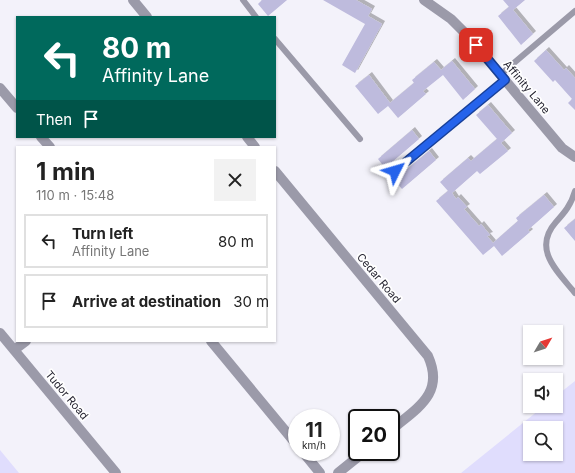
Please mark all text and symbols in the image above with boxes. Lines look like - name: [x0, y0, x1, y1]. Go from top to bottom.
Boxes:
- pin: [459, 28, 493, 62]
- text: 80 m: [102, 31, 171, 65]
- icon: left: [36, 32, 88, 84]
- icon: arrive: [465, 34, 487, 56]
- street label: Affinity Lane: [501, 57, 553, 117]
- text: Affinity Lane: [102, 65, 209, 86]
- icon: arrive: [80, 108, 102, 130]
- text: Then: [36, 110, 72, 129]
- position arrow: [374, 150, 416, 192]
- text: 1 min: [36, 157, 95, 186]
- button: close: [214, 159, 256, 201]
- text: 110 m · 15:48: [36, 187, 114, 203]
- text: Turn left: [72, 224, 133, 243]
- icon: left: [38, 230, 60, 252]
- text: 80 m: [218, 232, 254, 251]
- text: Affinity Lane: [72, 243, 149, 259]
- street label: Cedar Road: [354, 250, 404, 306]
- icon: arrive: [38, 290, 60, 312]
- text: Arrive at destination: [72, 292, 221, 311]
- text: 30 m: [233, 292, 269, 311]
- north arrow: [523, 325, 563, 365]
- map controls: [523, 325, 563, 461]
- street label: Tudor Road: [42, 368, 92, 422]
- button: sound: [523, 373, 563, 413]
- speed limit sign: 20: [348, 409, 400, 461]
- text: 11: [305, 418, 323, 442]
- button: search: [523, 421, 563, 461]
- text: km/h: [302, 439, 326, 451]

